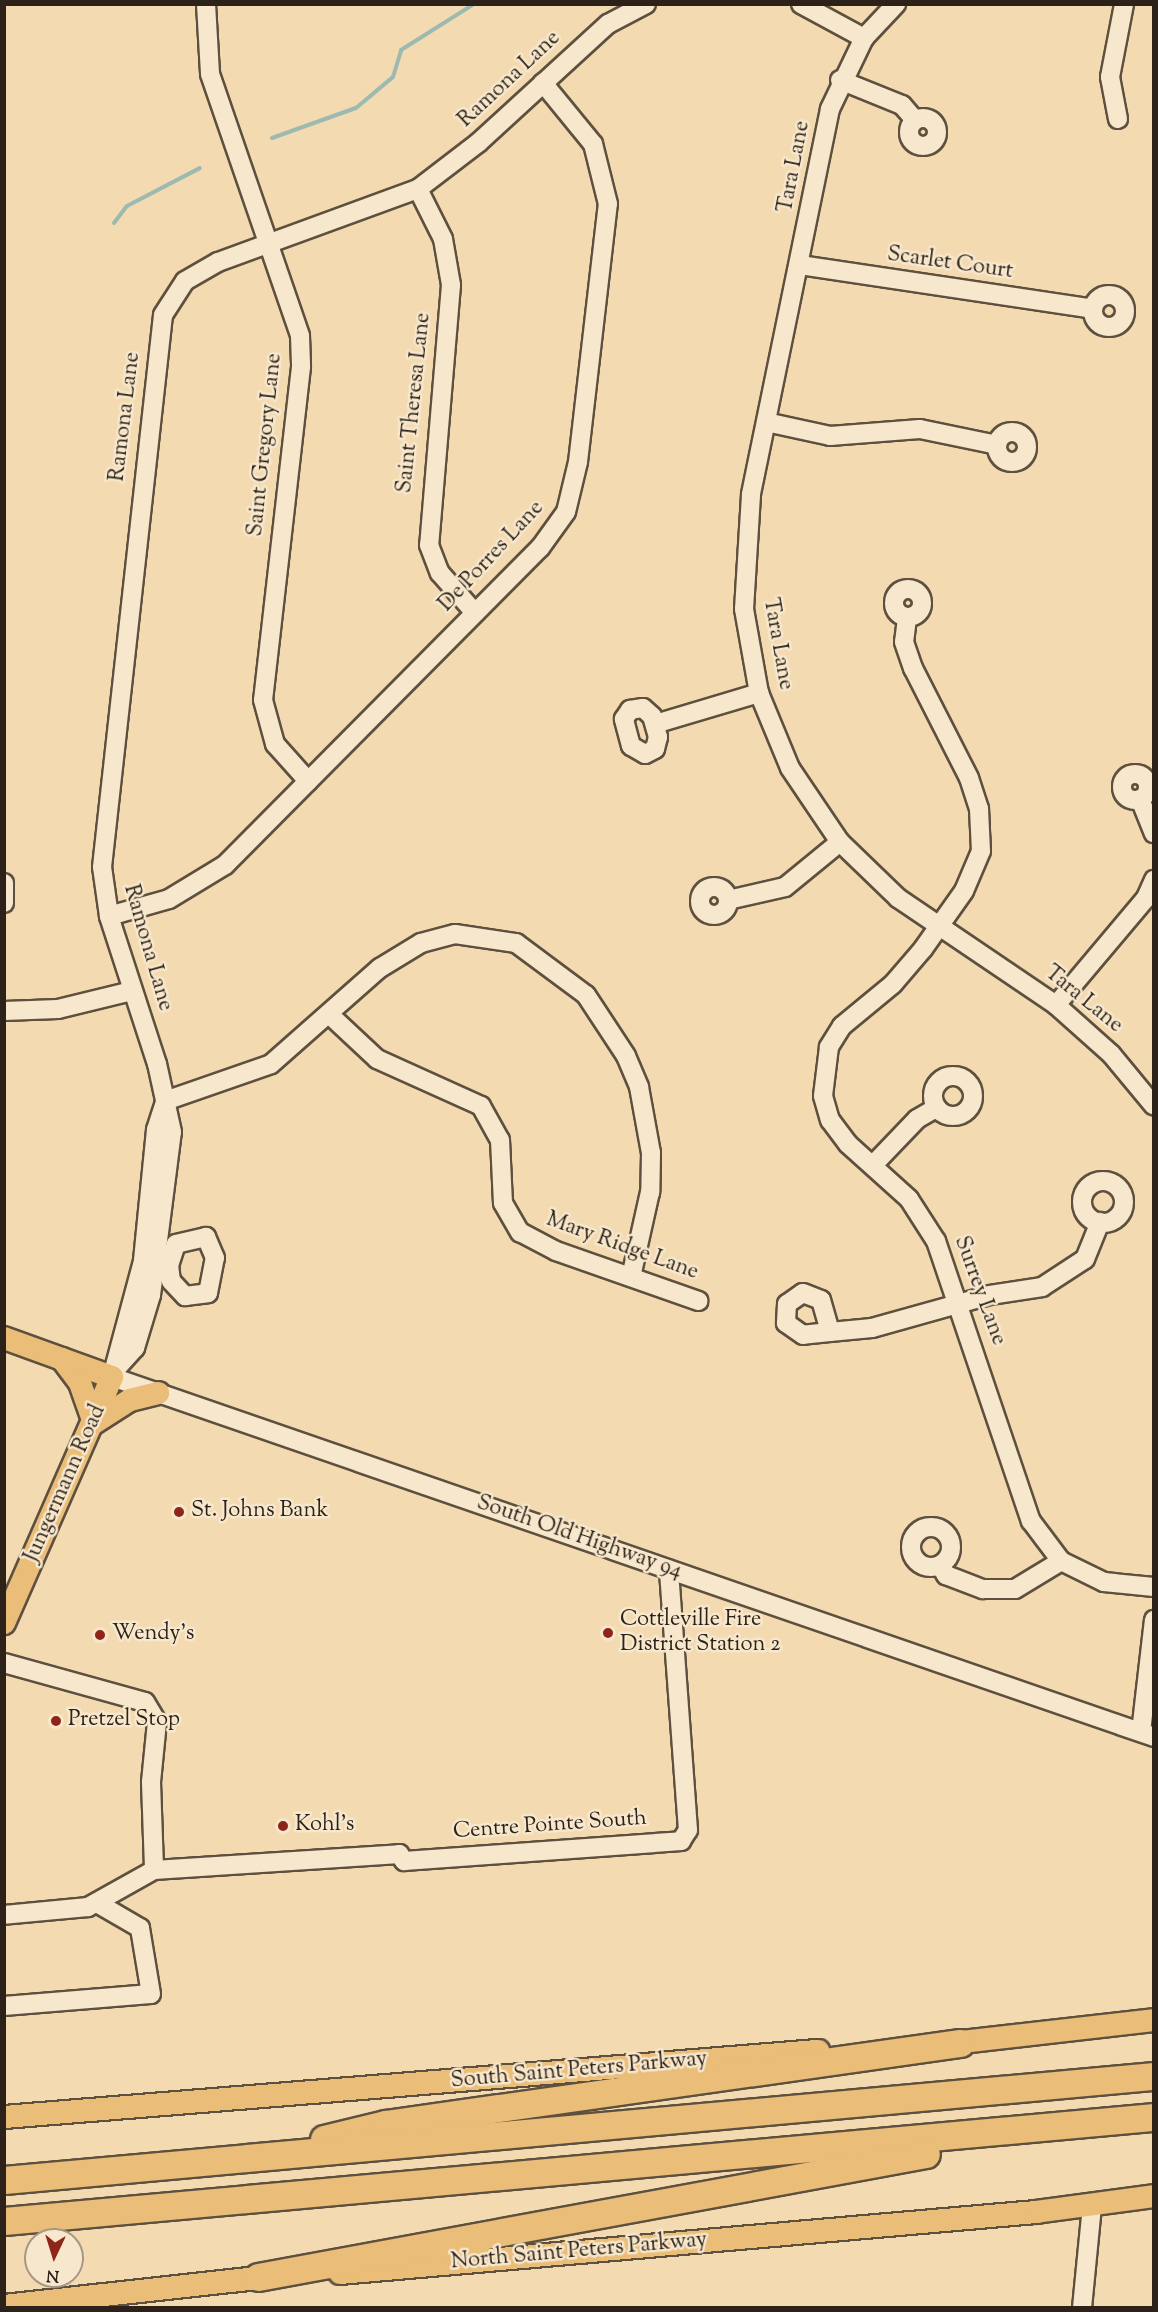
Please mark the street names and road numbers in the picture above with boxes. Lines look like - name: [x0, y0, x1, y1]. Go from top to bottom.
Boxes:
- street label: Ramona Lane: [453, 26, 567, 134]
- street label: Tara Lane: [773, 119, 817, 215]
- street label: Scarlet Court: [885, 242, 1015, 286]
- street label: Saint Theresa Lane: [392, 311, 438, 495]
- street label: Ramona Lane: [105, 351, 147, 483]
- street label: Saint Gregory Lane: [243, 352, 289, 538]
- street label: De Porres Lane: [434, 496, 550, 618]
- street label: Tara Lane: [756, 596, 798, 692]
- street label: Ramona Lane: [116, 882, 178, 1014]
- street label: Tara Lane: [1039, 961, 1127, 1039]
- street label: Mary Ridge Lane: [542, 1207, 702, 1287]
- street label: Surrey Lane: [947, 1233, 1011, 1349]
- street label: Jungermann Road: [19, 1401, 113, 1567]
- street label: South Old Highway 94: [473, 1490, 685, 1586]
- street label: Centre Pointe South: [452, 1806, 648, 1846]
- street label: South Saint Peters Parkway: [450, 2047, 708, 2095]
- street label: North Saint Peters Parkway: [450, 2228, 708, 2276]

